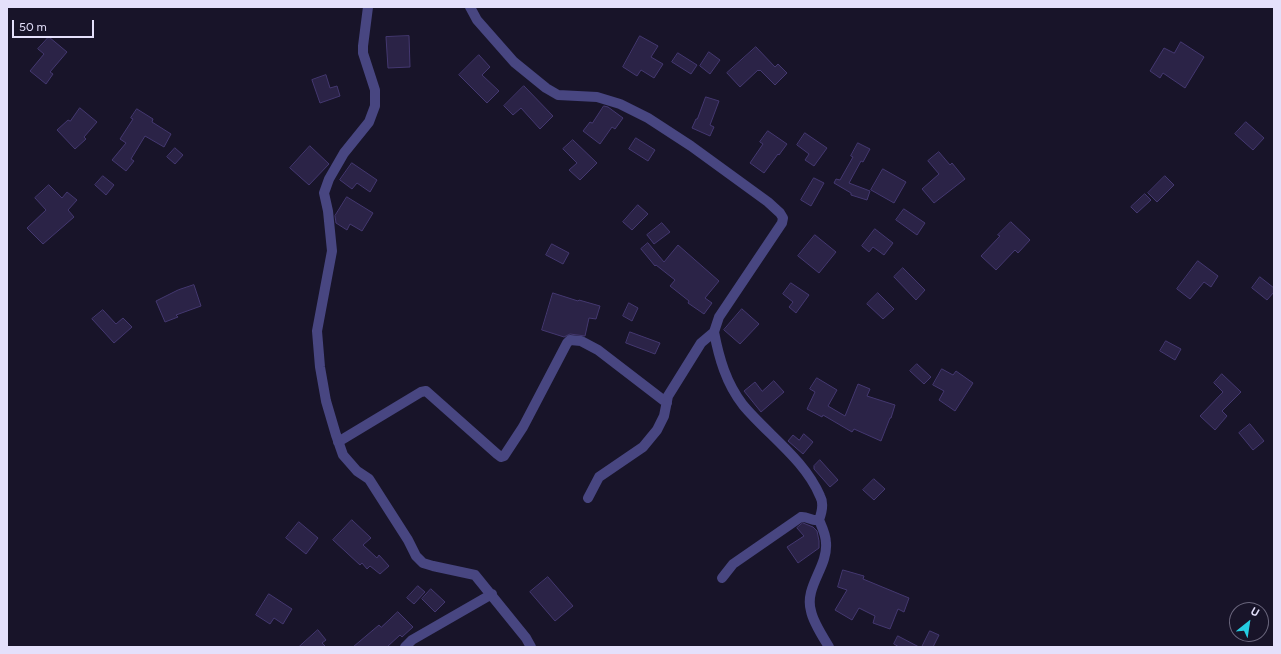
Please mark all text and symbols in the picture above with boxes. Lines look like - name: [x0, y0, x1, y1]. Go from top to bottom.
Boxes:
- scale bar: [14, 12, 96, 38]
- text: 50 m: [19, 20, 47, 34]
- north arrow: [1229, 602, 1269, 642]
- text: U: [1248, 604, 1261, 620]

